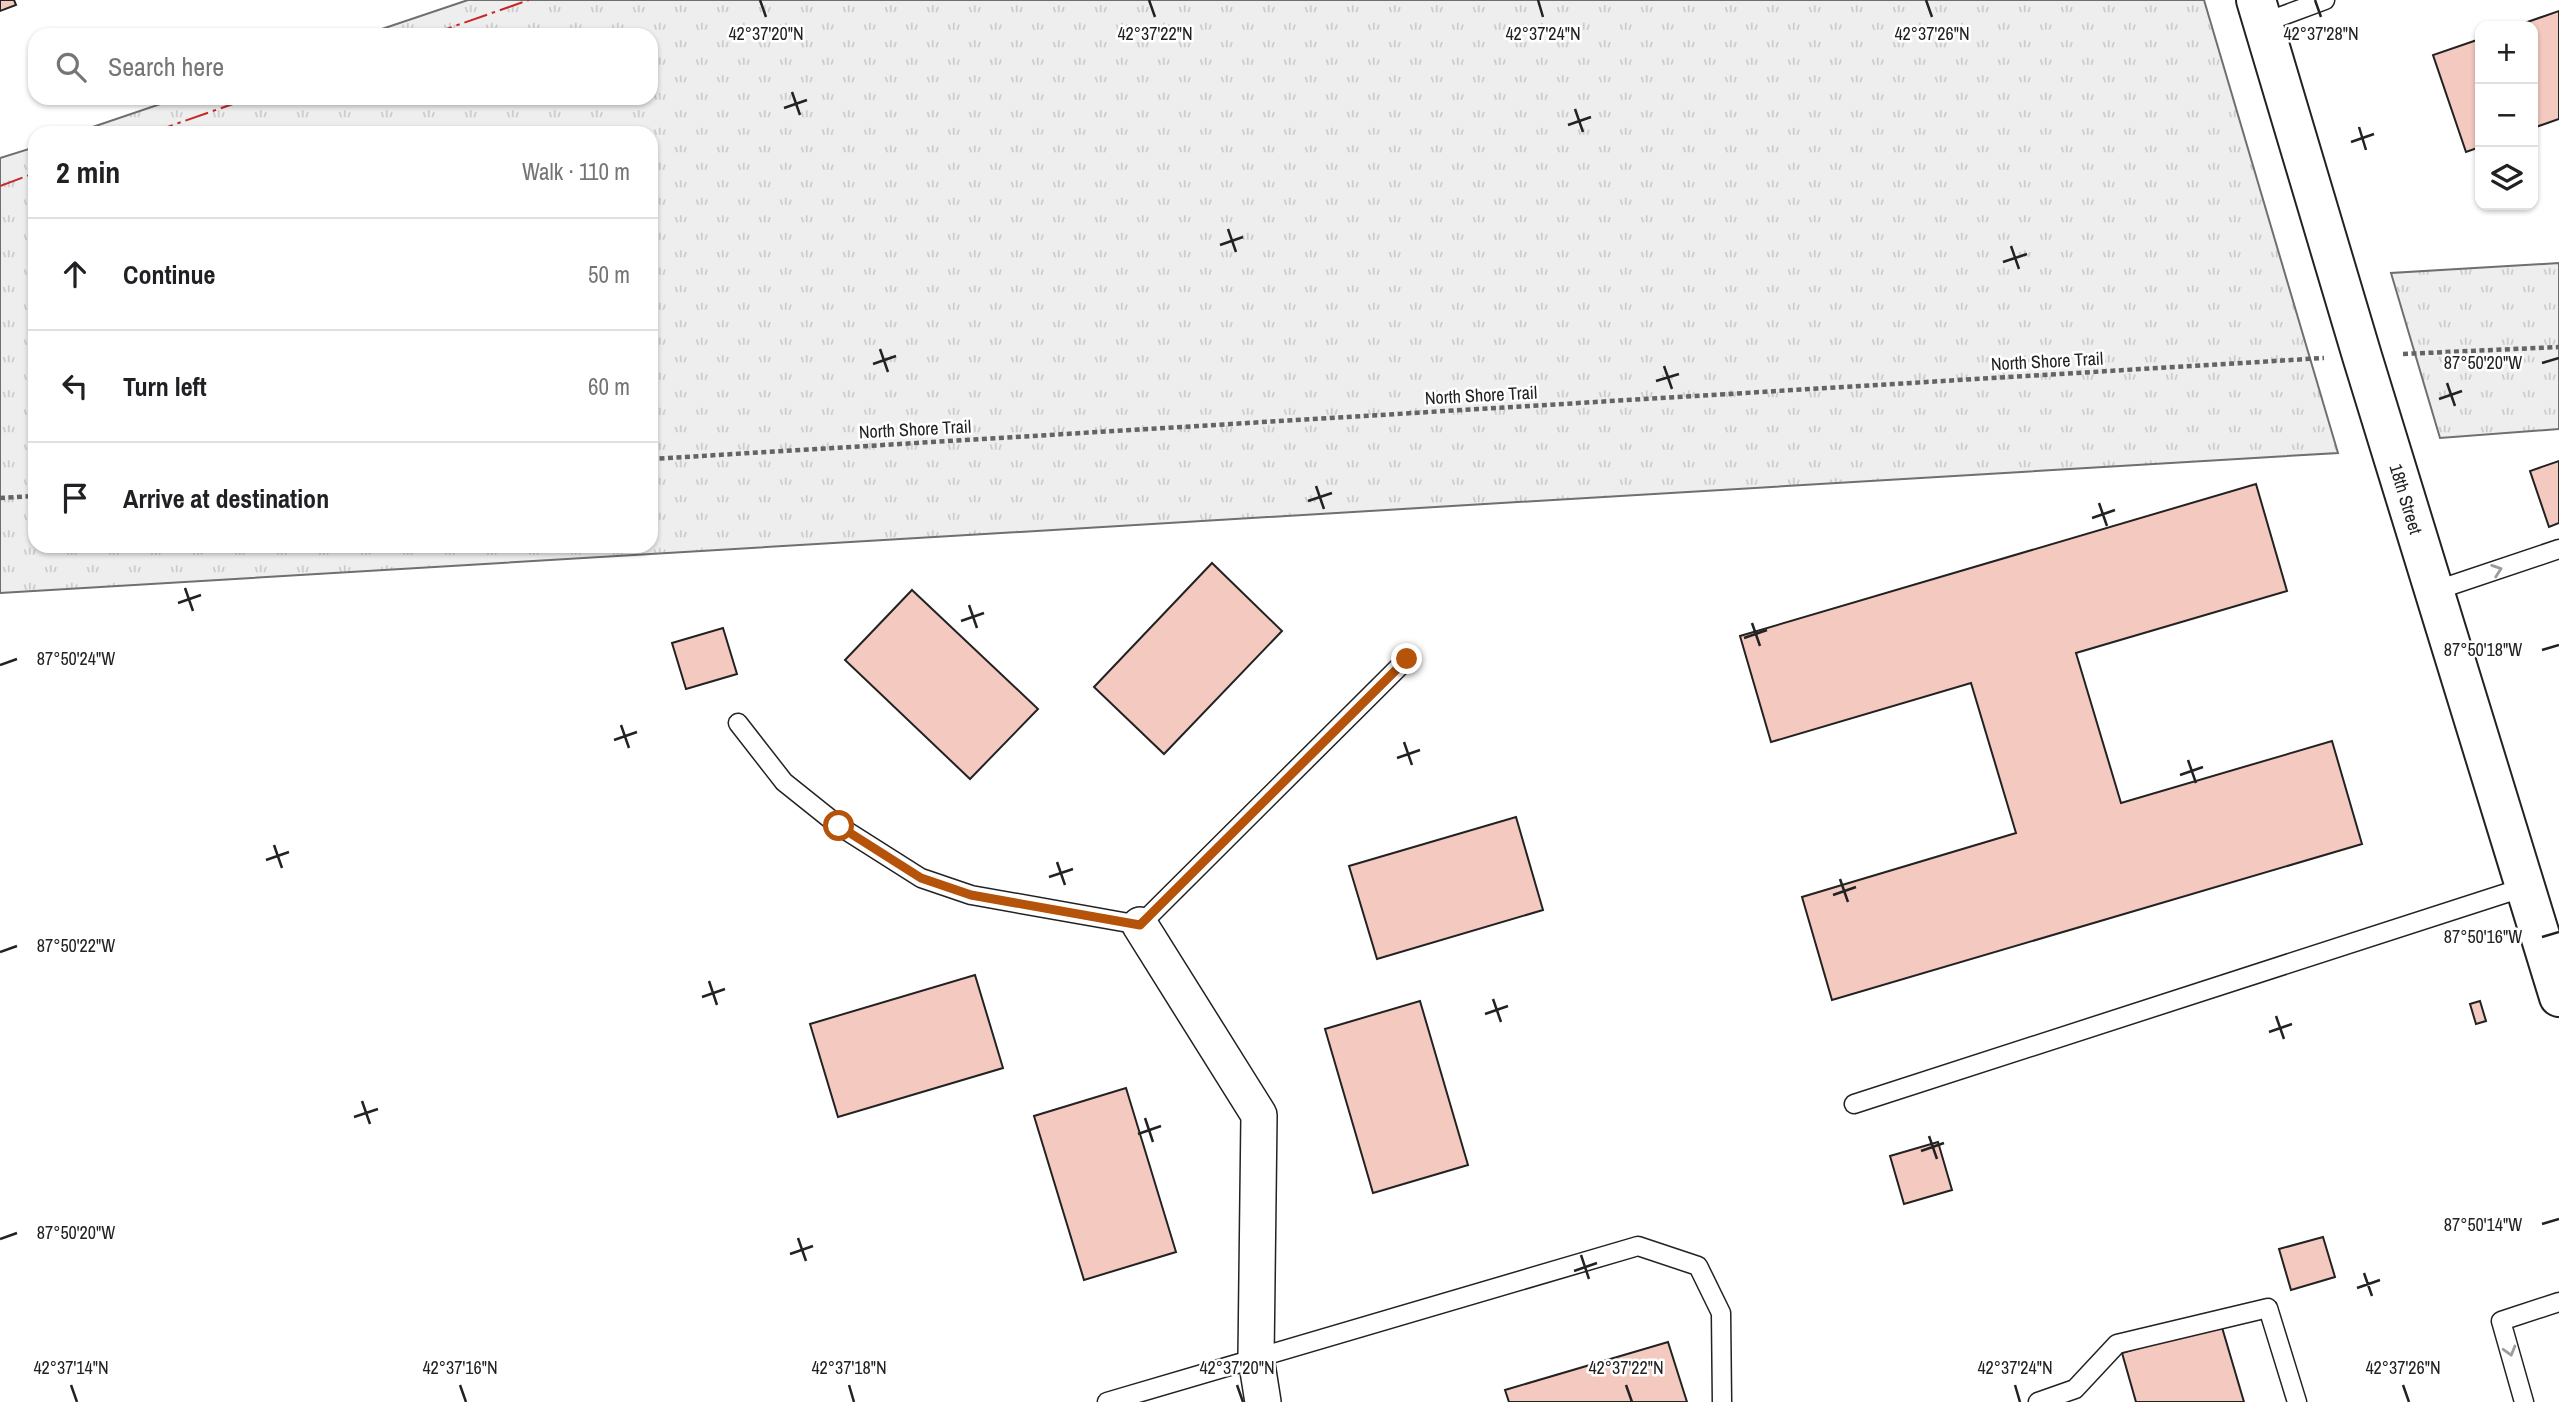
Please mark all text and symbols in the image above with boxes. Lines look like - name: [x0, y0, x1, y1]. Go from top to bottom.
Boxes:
- text: 42°37'20"N: [728, 21, 804, 46]
- text: 42°37'22"N: [1117, 21, 1193, 46]
- text: 42°37'24"N: [1505, 21, 1581, 46]
- text: 42°37'26"N: [1894, 21, 1970, 46]
- text: 42°37'28"N: [2283, 21, 2359, 46]
- map controls: [2475, 21, 2538, 210]
- button: +: [2475, 21, 2538, 84]
- search box: [28, 28, 658, 105]
- icon: search: [52, 48, 90, 86]
- text: Search here: [108, 49, 224, 84]
- button: −: [2475, 84, 2538, 147]
- button: layers: [2475, 147, 2538, 210]
- text: 2 min: [56, 152, 120, 192]
- text: Walk · 110 m: [522, 156, 630, 187]
- icon: ahead: [56, 255, 94, 293]
- text: Continue: [123, 257, 215, 292]
- text: 50 m: [588, 259, 630, 290]
- street label: North Shore Trail: [1990, 346, 2104, 376]
- text: 87°50'20"W: [2444, 350, 2522, 375]
- icon: left: [56, 367, 94, 405]
- text: Turn left: [123, 369, 207, 404]
- text: 60 m: [588, 371, 630, 402]
- street label: North Shore Trail: [1424, 380, 1538, 410]
- street label: North Shore Trail: [858, 414, 972, 444]
- street label: 18th Street: [2383, 461, 2429, 537]
- icon: arrive: [56, 479, 94, 517]
- text: Arrive at destination: [123, 481, 329, 516]
- one-way arrow: [2490, 564, 2502, 578]
- text: 87°50'18"W: [2444, 637, 2522, 662]
- route end: [1391, 643, 1422, 674]
- text: 87°50'24"W: [37, 646, 115, 671]
- route start: [823, 810, 854, 841]
- text: 87°50'16"W: [2444, 924, 2522, 949]
- text: 87°50'22"W: [37, 933, 115, 958]
- text: 87°50'14"W: [2444, 1212, 2522, 1237]
- text: 87°50'20"W: [37, 1220, 115, 1245]
- one-way arrow: [2501, 1345, 2516, 1357]
- text: 42°37'14"N: [33, 1355, 109, 1380]
- text: 42°37'16"N: [422, 1355, 498, 1380]
- text: 42°37'18"N: [811, 1355, 887, 1380]
- text: 42°37'20"N: [1199, 1355, 1275, 1380]
- text: 42°37'22"N: [1588, 1355, 1664, 1380]
- text: 42°37'24"N: [1977, 1355, 2053, 1380]
- text: 42°37'26"N: [2365, 1355, 2441, 1380]

